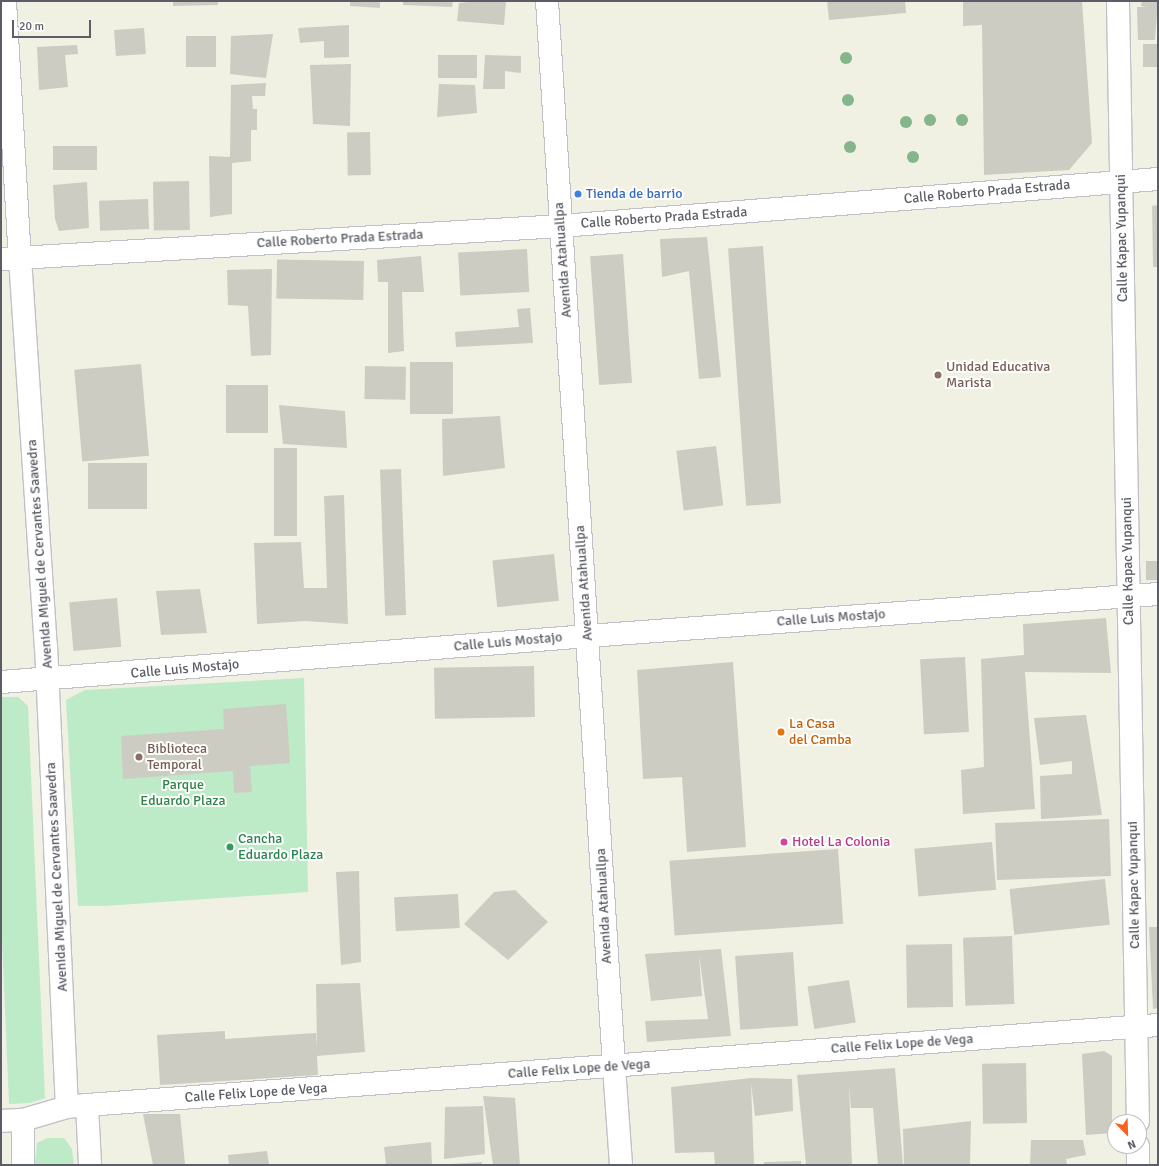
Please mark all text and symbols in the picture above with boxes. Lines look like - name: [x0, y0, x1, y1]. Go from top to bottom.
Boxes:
- scale bar: [14, 12, 93, 38]
- text: 20 m: [19, 19, 44, 34]
- street label: Calle Kapac Yupanqui: [1112, 174, 1132, 302]
- street label: Calle Roberto Prada Estrada: [903, 176, 1071, 208]
- place label: Tienda de barrio: [586, 186, 683, 202]
- marker: Tienda de barrio: [573, 189, 583, 199]
- street label: Avenida Atahuallpa: [551, 202, 575, 318]
- street label: Calle Roberto Prada Estrada: [580, 204, 748, 232]
- street label: Calle Roberto Prada Estrada: [256, 226, 424, 252]
- place label: Unidad Educativa Marista: [946, 359, 1050, 392]
- marker: Unidad Educativa Marista: [933, 370, 943, 380]
- street label: Avenida Miguel de Cervantes Saavedra: [24, 439, 56, 669]
- street label: Calle Kapac Yupanqui: [1118, 497, 1138, 625]
- street label: Avenida Atahuallpa: [572, 525, 596, 641]
- street label: Calle Luis Mostajo: [776, 606, 886, 630]
- street label: Calle Luis Mostajo: [453, 629, 563, 655]
- street label: Calle Luis Mostajo: [130, 656, 240, 682]
- place label: La Casa del Camba: [789, 716, 852, 748]
- marker: La Casa del Camba: [776, 727, 786, 737]
- place label: Biblioteca Temporal: [147, 741, 207, 774]
- marker: Biblioteca Temporal: [134, 752, 144, 762]
- street label: Avenida Miguel de Cervantes Saavedra: [43, 762, 71, 992]
- park label: Parque Eduardo Plaza: [140, 777, 226, 810]
- street label: Calle Kapac Yupanqui: [1124, 821, 1144, 949]
- place label: Cancha Eduardo Plaza: [238, 831, 323, 864]
- place label: Hotel La Colonia: [792, 834, 890, 850]
- marker: Hotel La Colonia: [779, 837, 789, 847]
- marker: Cancha Eduardo Plaza: [225, 842, 235, 852]
- street label: Avenida Atahuallpa: [593, 848, 615, 964]
- street label: Calle Felix Lope de Vega: [830, 1031, 974, 1057]
- street label: Calle Felix Lope de Vega: [507, 1056, 651, 1082]
- street label: Calle Felix Lope de Vega: [184, 1080, 328, 1106]
- north arrow: [1107, 1114, 1147, 1154]
- text: N: [1125, 1137, 1138, 1152]

